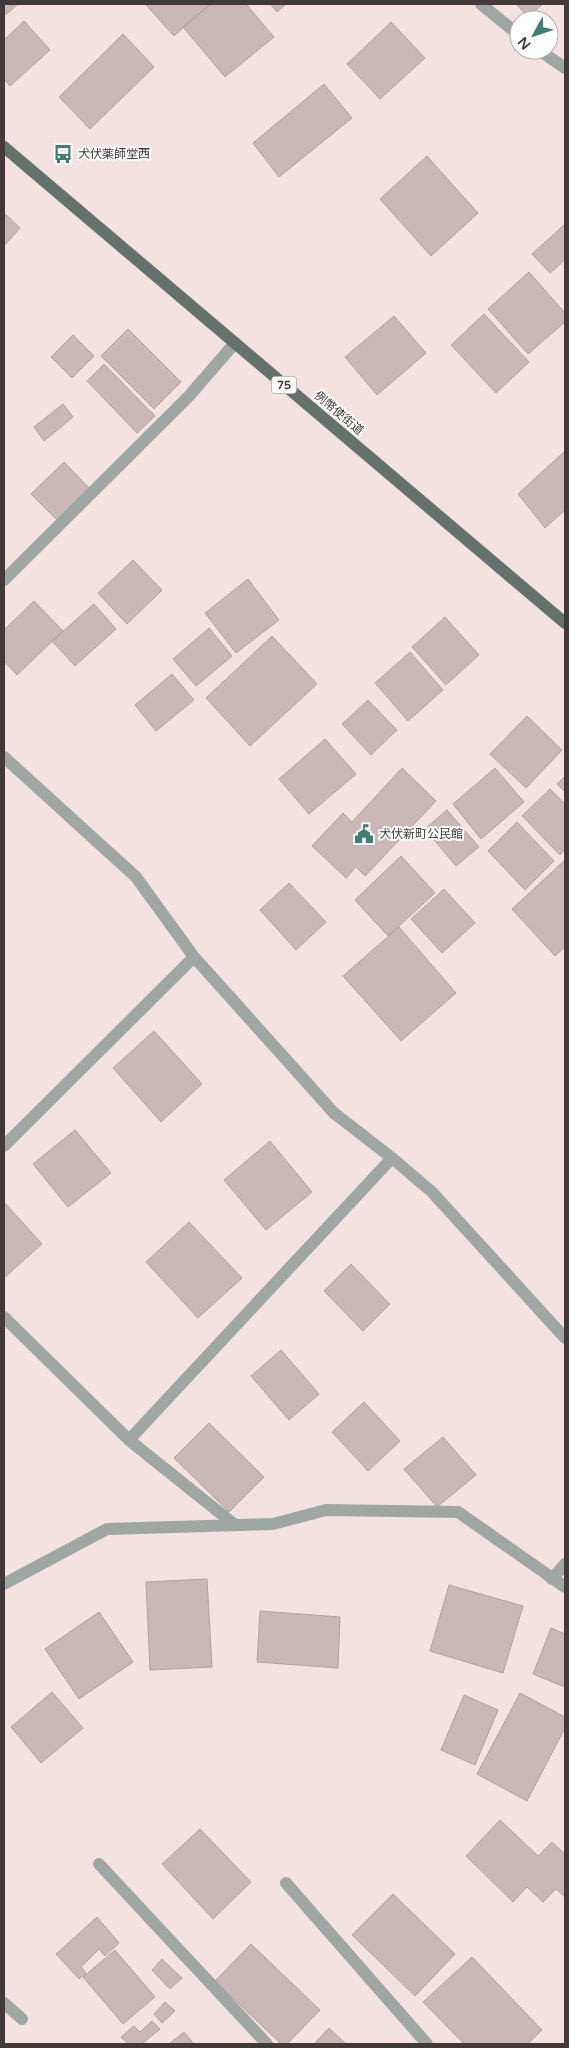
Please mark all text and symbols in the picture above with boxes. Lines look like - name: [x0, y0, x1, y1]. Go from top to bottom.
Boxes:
- north arrow: [509, 10, 559, 60]
- text: N: [514, 33, 535, 53]
- bus stop icon: 犬伏薬師堂西: [52, 143, 74, 165]
- place label: 犬伏薬師堂西: [78, 147, 150, 161]
- road number: 75: [272, 376, 296, 394]
- street label: 例幣使街道: [312, 388, 366, 438]
- public building icon: 犬伏新町公民館: [353, 823, 375, 845]
- place label: 犬伏新町公民館: [379, 827, 463, 841]

